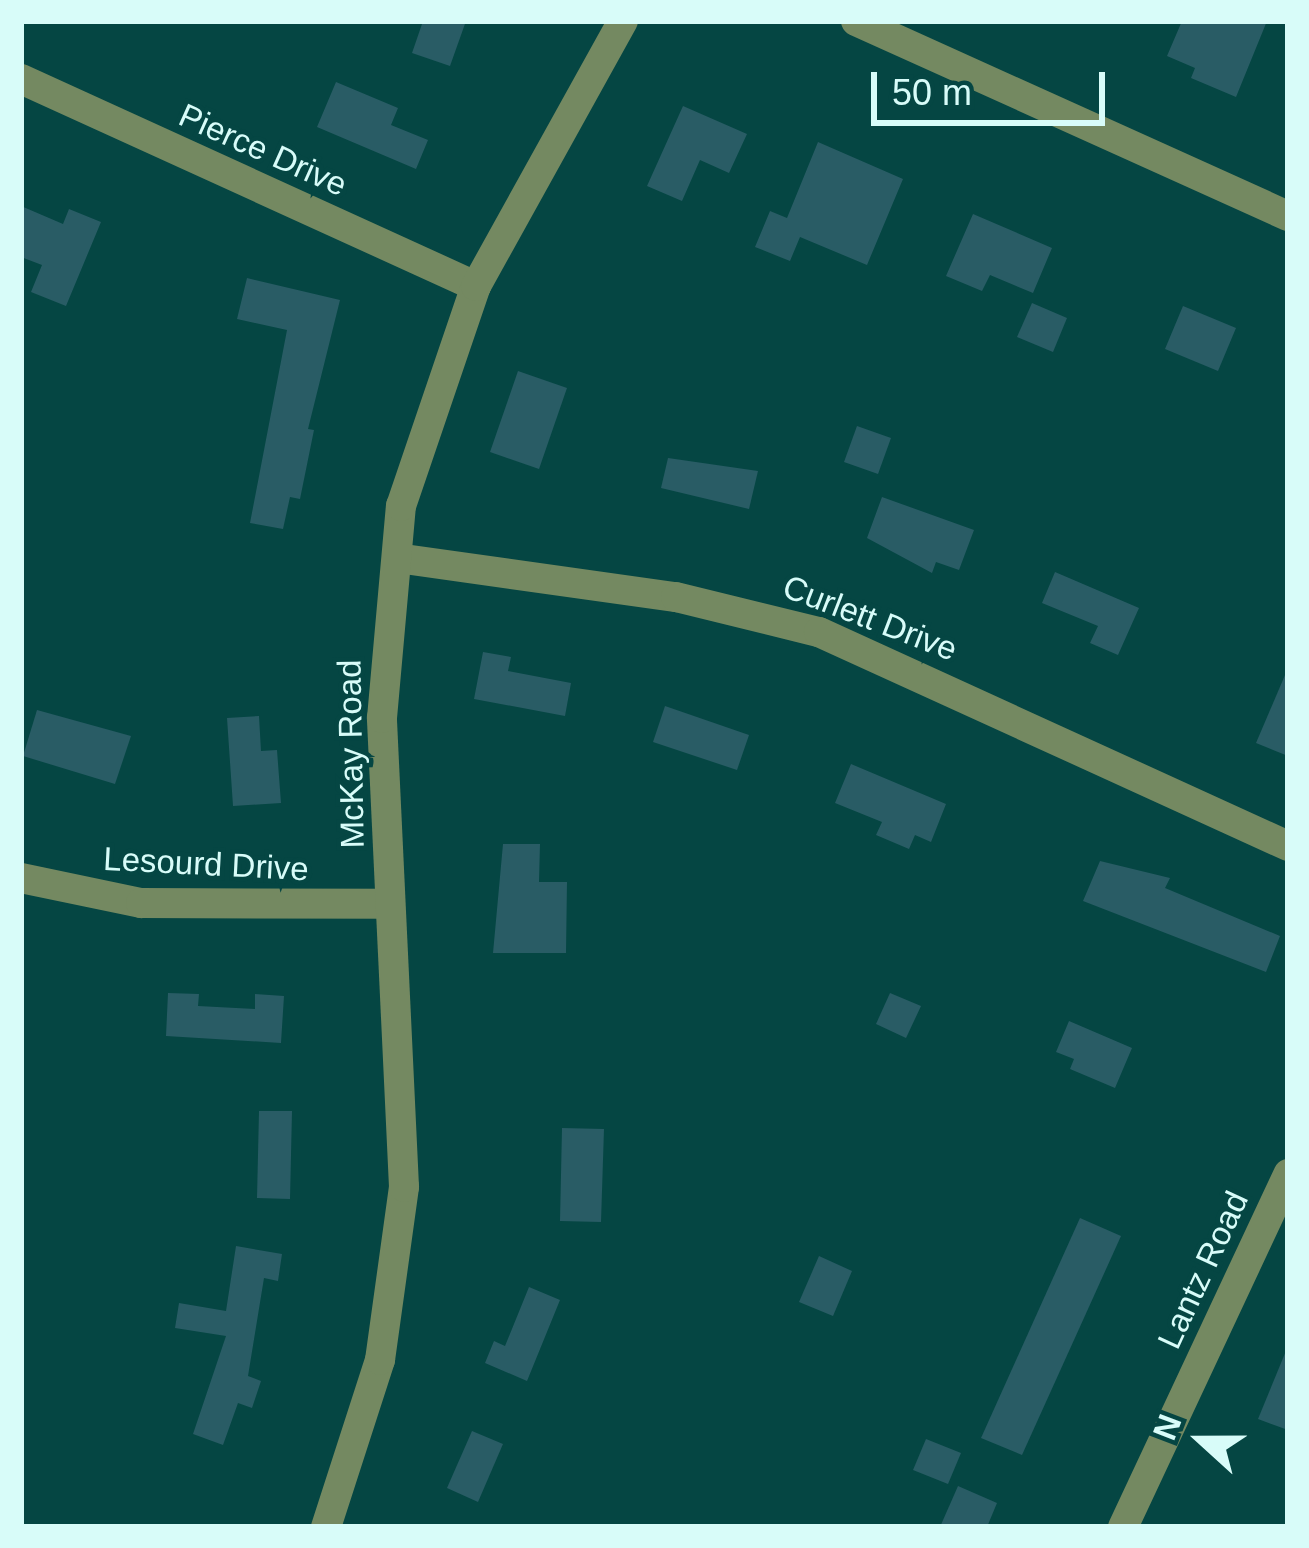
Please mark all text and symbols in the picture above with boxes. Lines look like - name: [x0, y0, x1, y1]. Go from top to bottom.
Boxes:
- scale bar: [877, 48, 1111, 122]
- text: 50 m: [892, 72, 972, 113]
- street label: Pierce Drive: [173, 95, 353, 205]
- street label: Curlett Drive: [777, 567, 963, 669]
- street label: McKay Road: [330, 659, 372, 849]
- street label: Lesourd Drive: [102, 839, 310, 889]
- street label: Lantz Road: [1149, 1185, 1257, 1355]
- north arrow: [1141, 1380, 1261, 1500]
- text: N: [1145, 1409, 1188, 1445]

